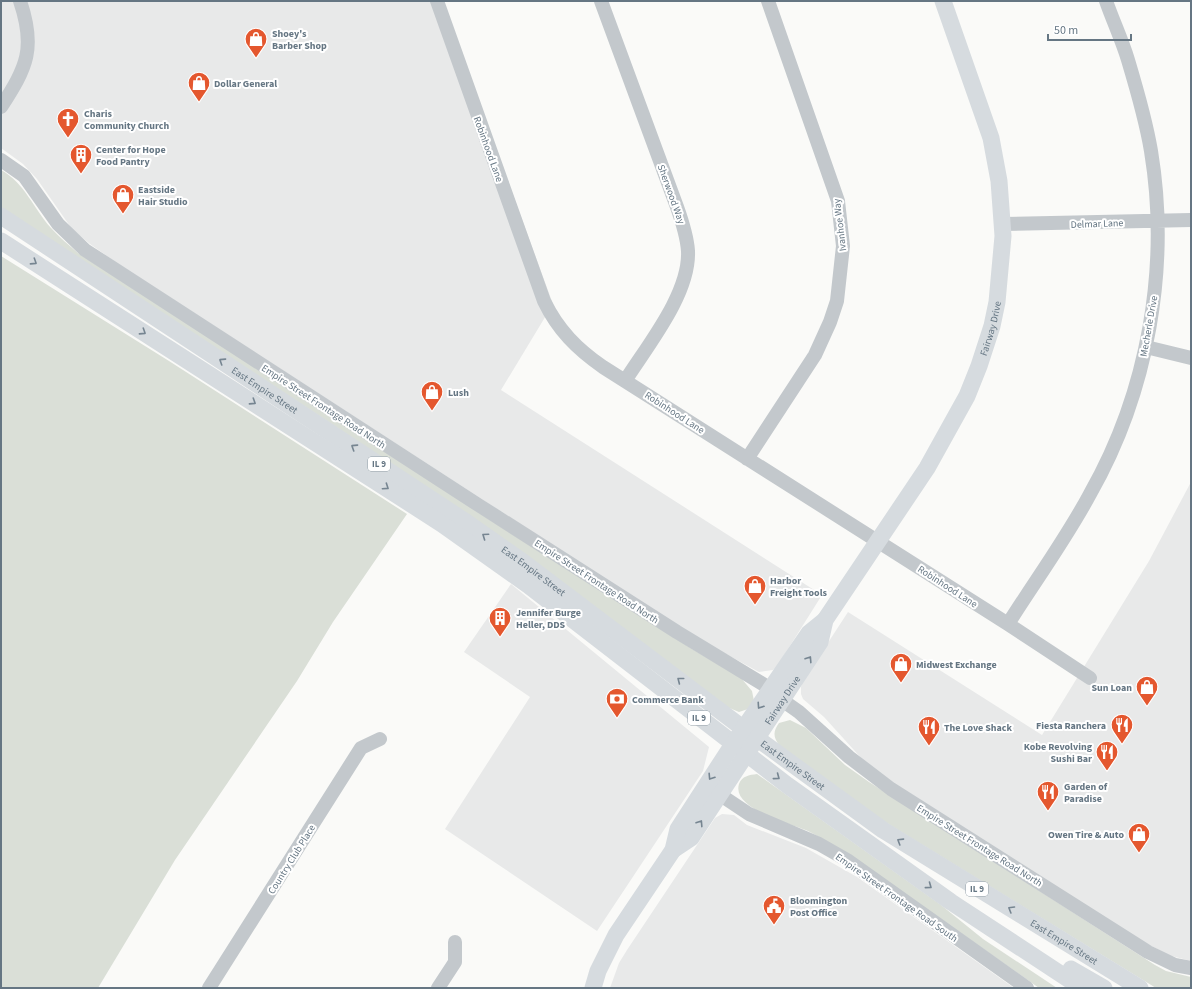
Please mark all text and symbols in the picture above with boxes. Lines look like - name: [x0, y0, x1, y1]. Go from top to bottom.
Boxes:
- scale bar: [1048, 16, 1131, 42]
- text: 50 m: [1054, 22, 1078, 39]
- shop icon: Shoey's Barber Shop: [243, 26, 269, 59]
- place label: Shoey's Barber Shop: [272, 27, 327, 53]
- shop icon: Dollar General: [186, 70, 212, 103]
- place label: Dollar General: [214, 77, 277, 91]
- church icon: Charis Community Church: [55, 106, 81, 139]
- place label: Charis Community Church: [84, 107, 169, 133]
- street label: Robinhood Lane: [470, 115, 506, 184]
- building icon: Center for Hope Food Pantry: [68, 142, 94, 175]
- place label: Center for Hope Food Pantry: [96, 143, 166, 169]
- street label: Sherwood Way: [654, 163, 688, 226]
- shop icon: Eastside Hair Studio: [110, 182, 136, 215]
- place label: Eastside Hair Studio: [138, 183, 188, 209]
- street label: Ivanhoe Way: [830, 197, 850, 252]
- street label: Delmar Lane: [1070, 216, 1124, 232]
- one-way arrow: [30, 257, 37, 264]
- street label: Mecherle Drive: [1137, 294, 1161, 358]
- street label: Fairway Drive: [977, 300, 1005, 358]
- one-way arrow: [139, 327, 146, 334]
- one-way arrow: [219, 358, 226, 366]
- street label: Empire Street Frontage Road North: [259, 361, 388, 452]
- street label: East Empire Street: [229, 364, 301, 418]
- shop icon: Lush: [419, 379, 445, 412]
- place label: Lush: [448, 386, 469, 400]
- street label: Robinhood Lane: [642, 388, 707, 437]
- one-way arrow: [249, 397, 256, 404]
- one-way arrow: [351, 445, 358, 452]
- road number: IL 9: [368, 457, 390, 471]
- one-way arrow: [382, 482, 389, 490]
- one-way arrow: [482, 533, 489, 541]
- street label: Empire Street Frontage Road North: [532, 536, 661, 627]
- street label: East Empire Street: [498, 543, 569, 600]
- street label: Robinhood Lane: [915, 562, 980, 611]
- shop icon: Harbor Freight Tools: [742, 573, 768, 606]
- place label: Harbor Freight Tools: [770, 574, 827, 600]
- building icon: Jennifer Burge Heller, DDS: [487, 605, 513, 638]
- place label: Jennifer Burge Heller, DDS: [516, 606, 581, 632]
- shop icon: Midwest Exchange: [888, 651, 914, 684]
- one-way arrow: [804, 656, 812, 663]
- place label: Midwest Exchange: [916, 658, 997, 672]
- street label: Fairway Drive: [761, 673, 804, 728]
- shop icon: Sun Loan: [1134, 674, 1160, 707]
- one-way arrow: [677, 677, 684, 684]
- place label: Sun Loan: [1092, 681, 1132, 695]
- bank icon: Commerce Bank: [604, 686, 630, 719]
- place label: Commerce Bank: [632, 693, 704, 707]
- one-way arrow: [758, 702, 765, 709]
- road number: IL 9: [688, 711, 710, 725]
- restaurant icon: Fiesta Ranchera: [1109, 712, 1135, 745]
- restaurant icon: The Love Shack: [916, 714, 942, 747]
- place label: Fiesta Ranchera: [1036, 719, 1106, 733]
- place label: The Love Shack: [944, 721, 1013, 735]
- street label: East Empire Street: [757, 737, 828, 794]
- restaurant icon: Kobe Revolving Sushi Bar: [1094, 739, 1120, 772]
- place label: Kobe Revolving Sushi Bar: [1024, 740, 1093, 766]
- one-way arrow: [708, 773, 716, 780]
- one-way arrow: [773, 773, 780, 780]
- restaurant icon: Garden of Paradise: [1035, 779, 1061, 812]
- place label: Garden of Paradise: [1064, 780, 1108, 806]
- street label: Empire Street Frontage Road North: [914, 801, 1045, 890]
- one-way arrow: [696, 821, 703, 828]
- shop icon: Owen Tire & Auto: [1126, 821, 1152, 854]
- street label: Country Club Place: [265, 822, 319, 897]
- place label: Owen Tire & Auto: [1048, 828, 1124, 842]
- one-way arrow: [897, 838, 904, 846]
- street label: Empire Street Frontage Road South: [832, 850, 960, 946]
- one-way arrow: [924, 881, 931, 888]
- road number: IL 9: [966, 882, 988, 896]
- public building icon: Bloomington Post Office: [761, 893, 787, 926]
- place label: Bloomington Post Office: [790, 894, 848, 920]
- one-way arrow: [1008, 907, 1015, 914]
- street label: East Empire Street: [1027, 916, 1101, 969]

